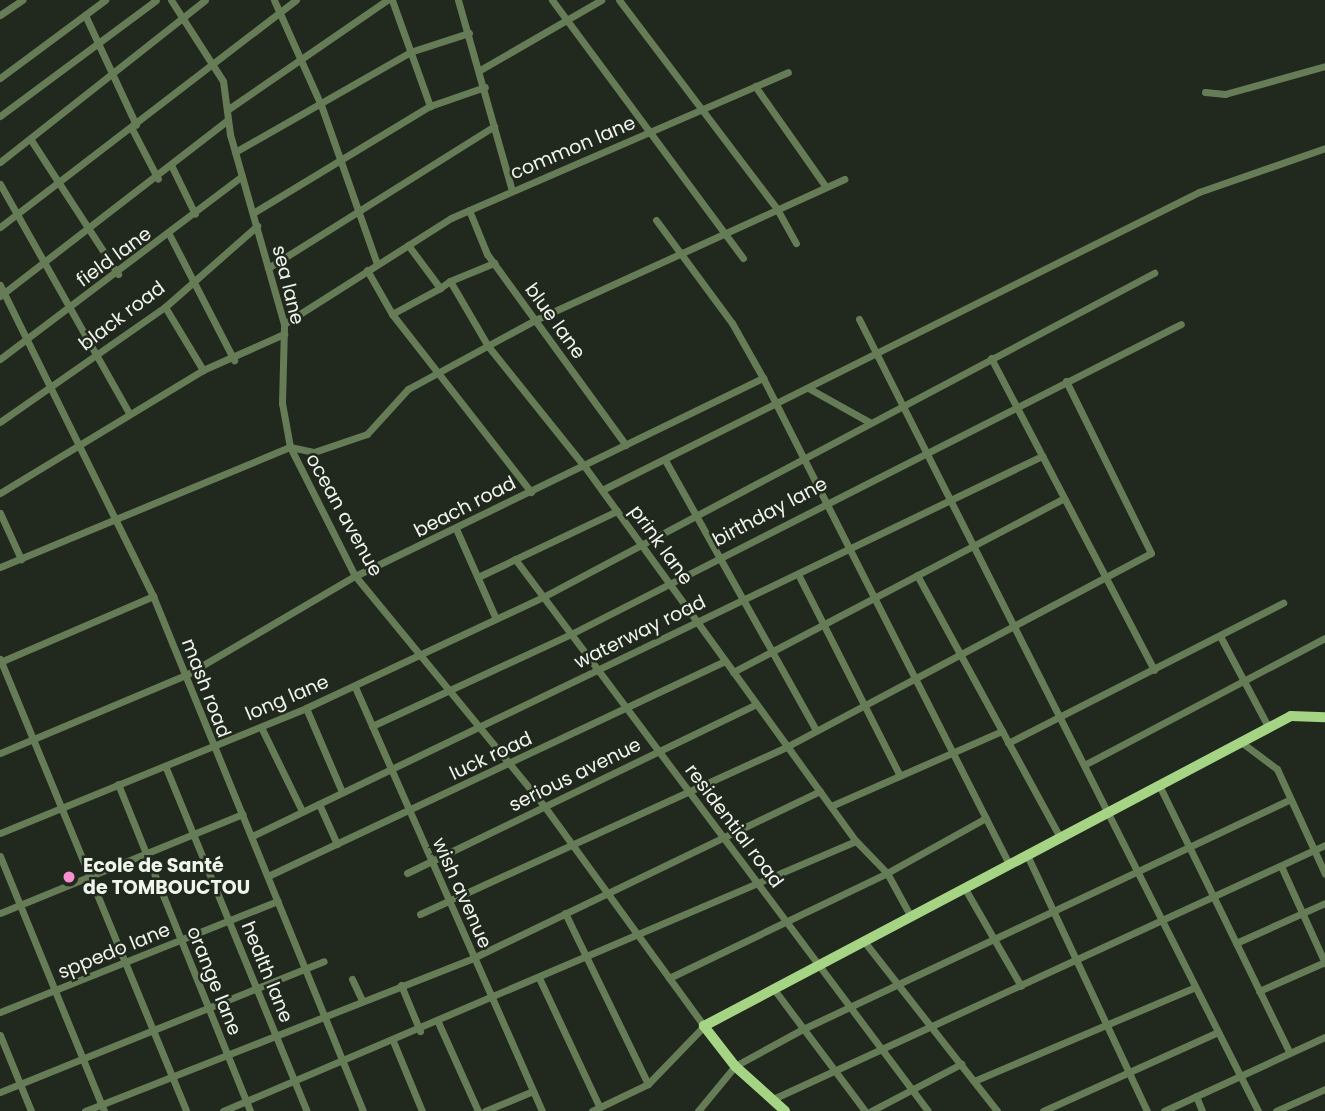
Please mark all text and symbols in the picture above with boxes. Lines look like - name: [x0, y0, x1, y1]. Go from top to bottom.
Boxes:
- street label: common lane: [507, 111, 639, 185]
- street label: field lane: [72, 222, 156, 292]
- street label: sea lane: [267, 243, 309, 327]
- street label: black road: [75, 276, 169, 356]
- street label: blue lane: [520, 279, 590, 363]
- street label: ocean avenue: [301, 450, 387, 580]
- street label: beach road: [410, 472, 520, 542]
- street label: birthday lane: [709, 472, 831, 552]
- street label: prink lane: [624, 501, 698, 589]
- street label: waterway road: [571, 590, 709, 674]
- street label: mash road: [177, 635, 235, 741]
- street label: long lane: [242, 670, 332, 726]
- street label: luck road: [446, 727, 536, 785]
- street label: serious avenue: [505, 733, 645, 817]
- street label: residential road: [680, 759, 788, 893]
- street label: wish avenue: [427, 834, 497, 952]
- place label: Ecole de Santé de TOMBOUCTOU: [83, 855, 250, 899]
- marker: Ecole de Santé de TOMBOUCTOU: [61, 869, 77, 885]
- street label: sppedo lane: [55, 918, 173, 984]
- street label: health lane: [236, 918, 298, 1026]
- street label: orange lane: [182, 923, 246, 1039]

